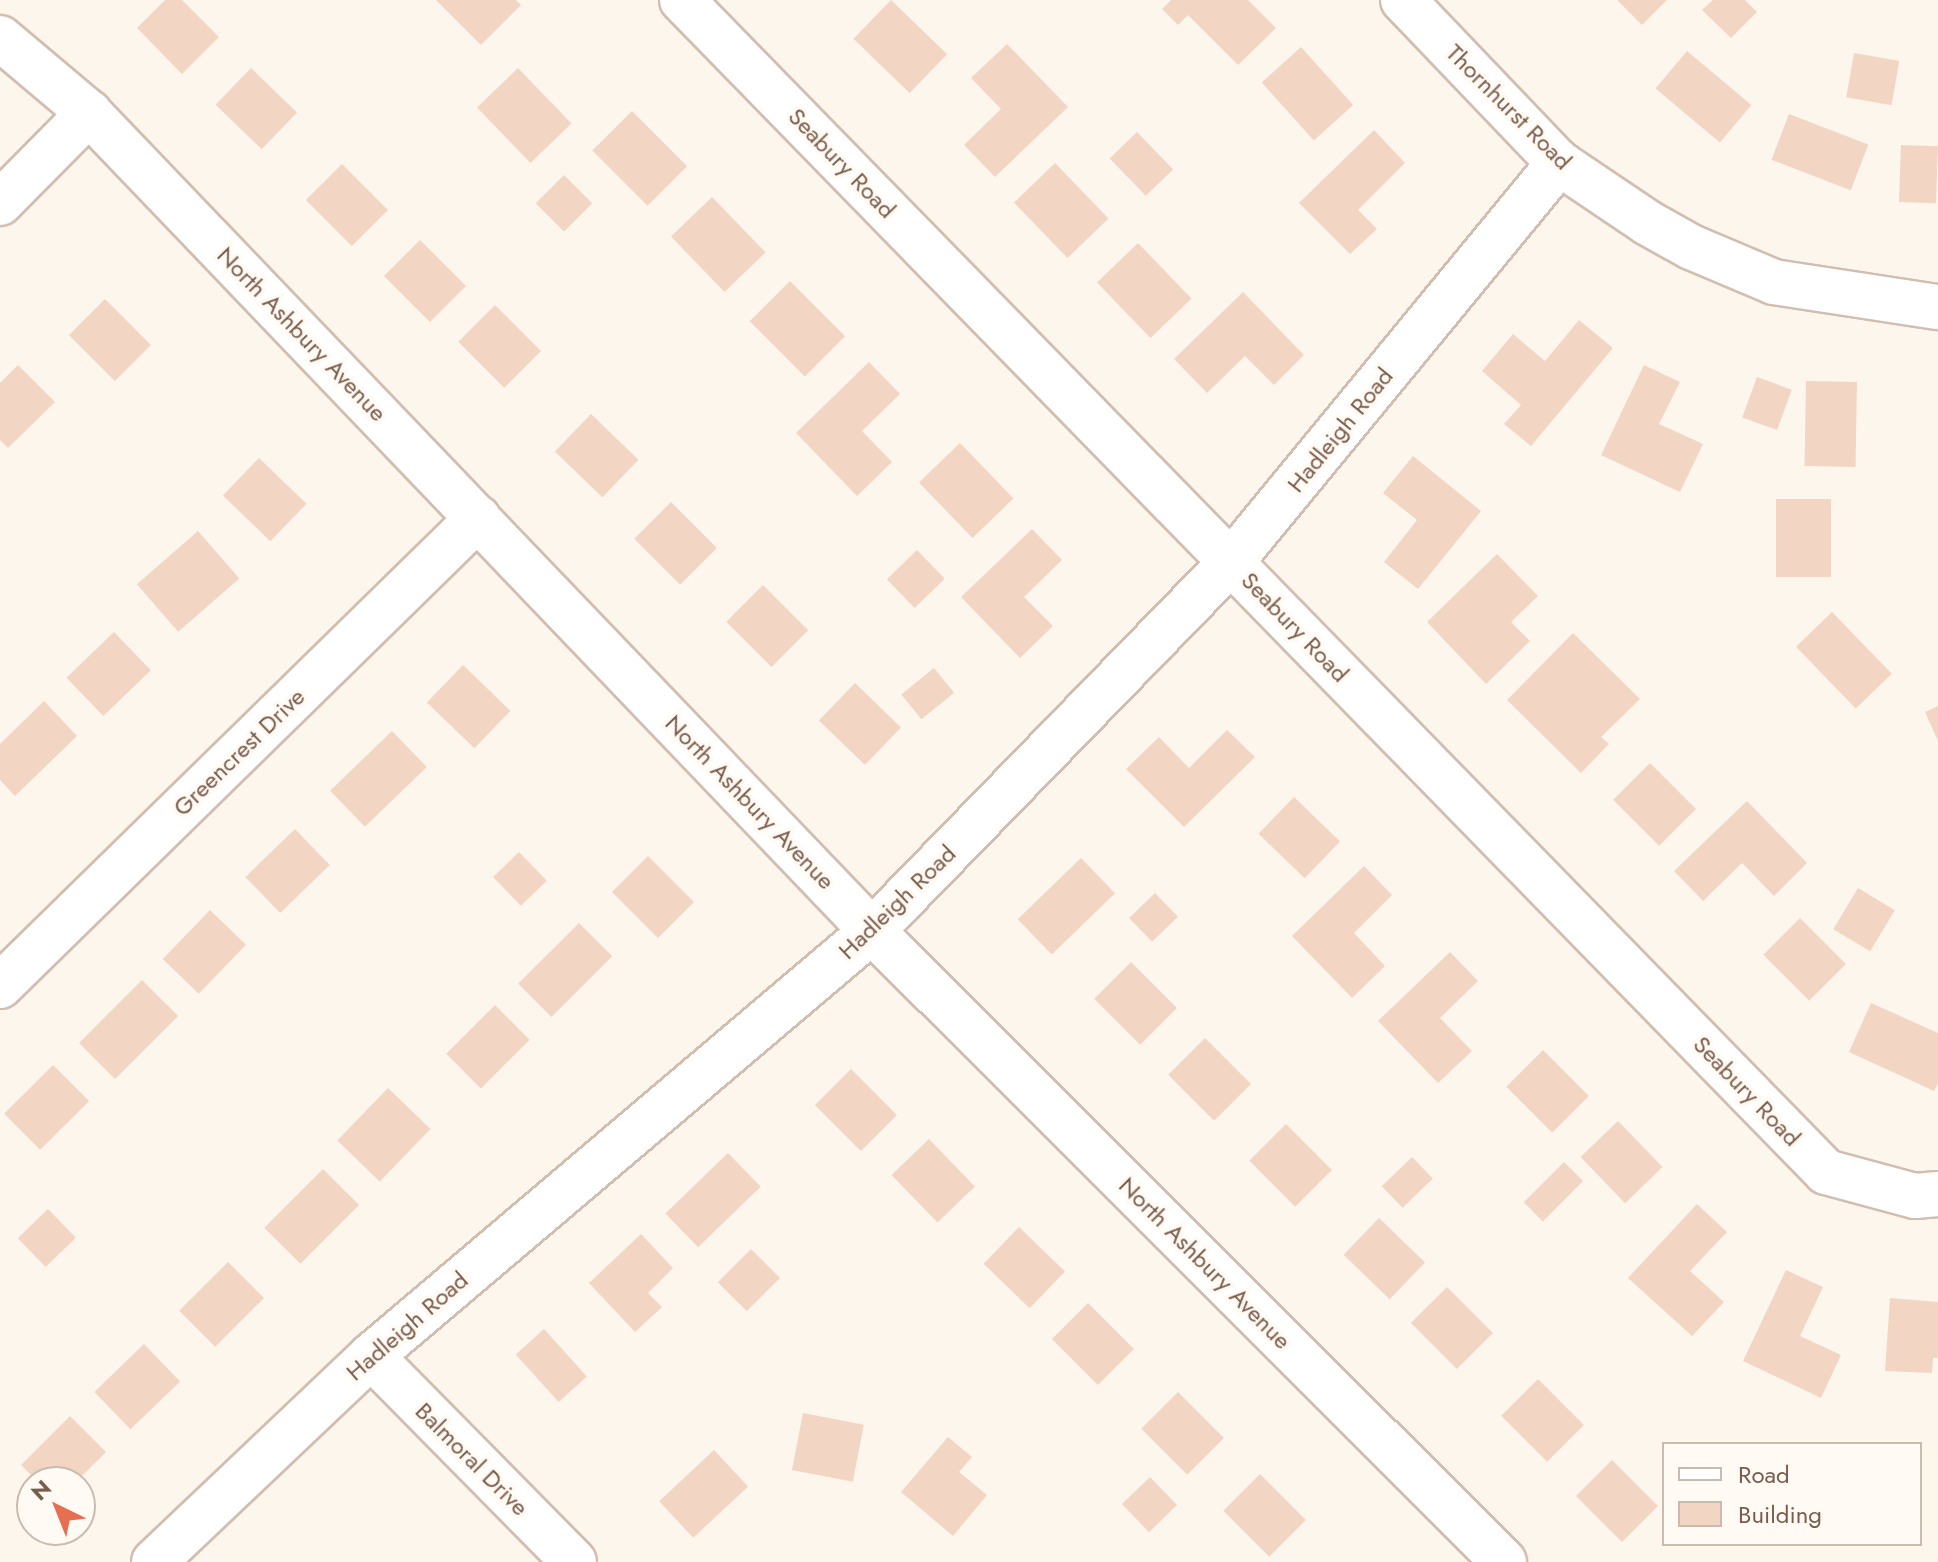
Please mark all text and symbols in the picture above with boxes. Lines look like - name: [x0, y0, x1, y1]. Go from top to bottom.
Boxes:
- street label: Thornhurst Road: [1440, 38, 1578, 176]
- street label: Seabury Road: [782, 102, 902, 224]
- street label: North Ashbury Avenue: [211, 241, 393, 427]
- street label: Hadleigh Road: [1281, 362, 1399, 498]
- street label: Seabury Road: [1235, 566, 1355, 688]
- street label: Greencrest Drive: [167, 682, 311, 822]
- street label: North Ashbury Avenue: [659, 709, 841, 895]
- street label: Hadleigh Road: [832, 839, 962, 965]
- street label: Seabury Road: [1687, 1030, 1807, 1152]
- street label: North Ashbury Avenue: [1113, 1171, 1297, 1355]
- street label: Hadleigh Road: [340, 1265, 474, 1387]
- street label: Balmoral Drive: [409, 1396, 535, 1522]
- legend: [1662, 1442, 1922, 1546]
- text: Road: [1738, 1457, 1790, 1492]
- north arrow: [16, 1466, 96, 1546]
- text: N: [24, 1472, 58, 1508]
- text: Building: [1738, 1497, 1822, 1532]

